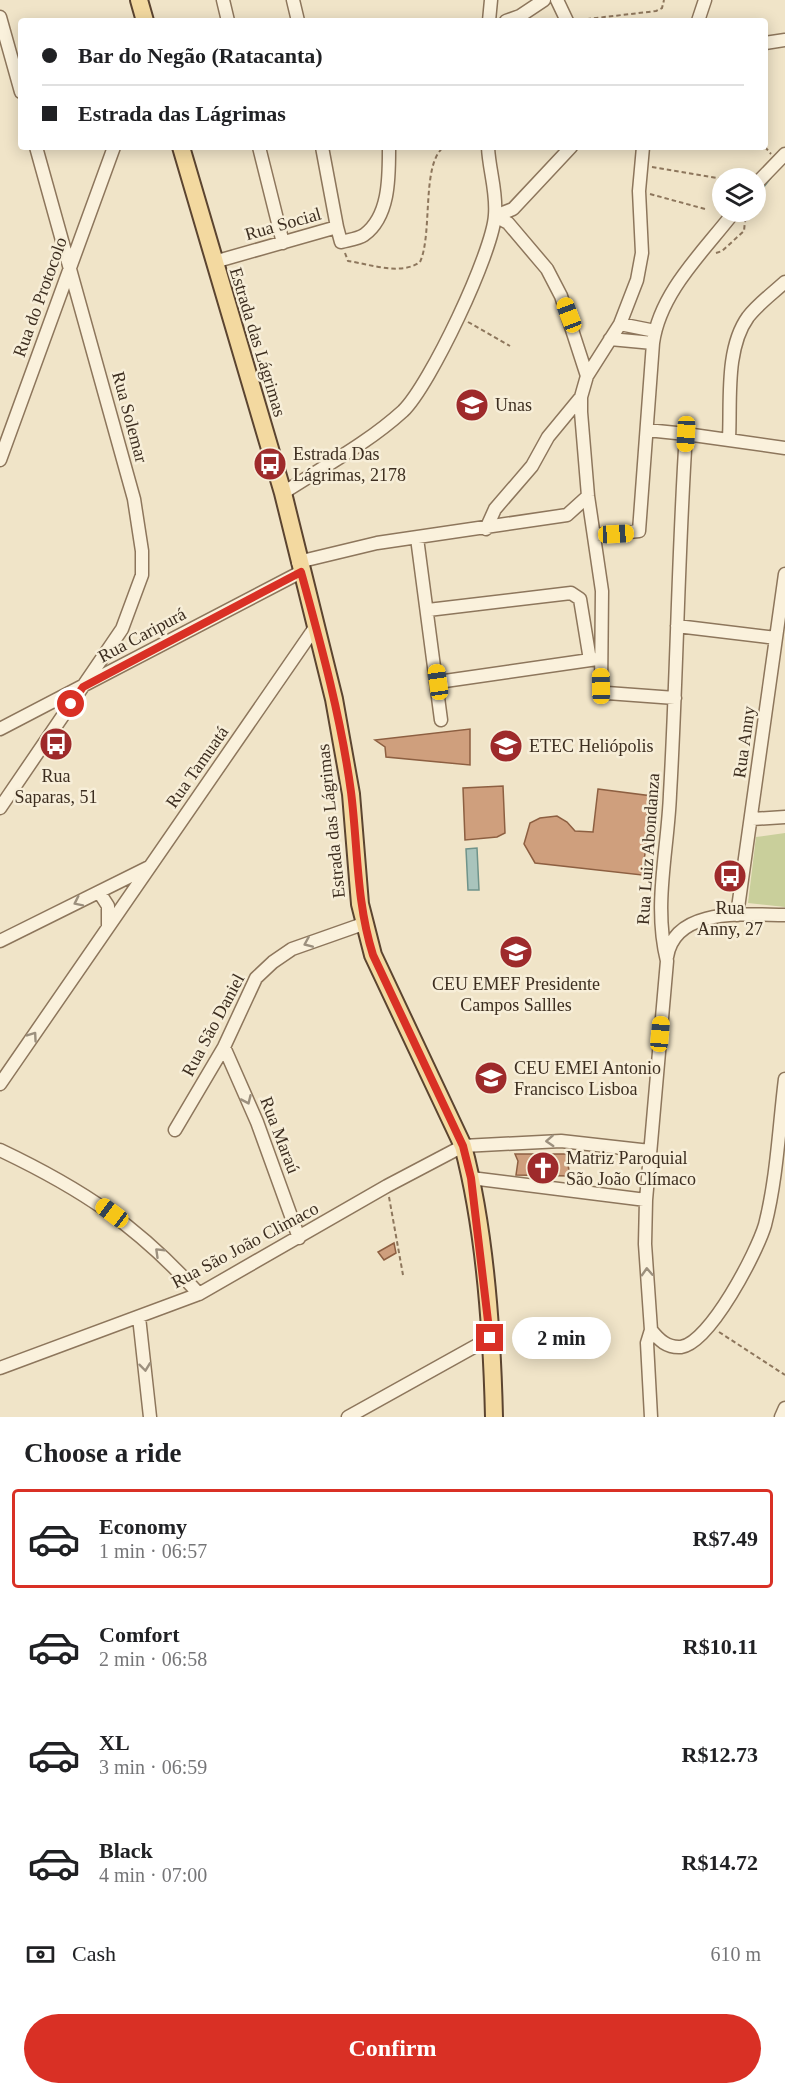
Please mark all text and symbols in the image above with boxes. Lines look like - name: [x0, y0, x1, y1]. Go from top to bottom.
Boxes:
- text: Bar do Negão (Ratacanta): [78, 43, 323, 68]
- text: Estrada das Lágrimas: [78, 101, 286, 126]
- map controls: [712, 168, 766, 222]
- button: layers: [712, 168, 766, 222]
- street label: Rua Social: [243, 204, 323, 244]
- street label: Rua do Protocolo: [9, 234, 71, 360]
- street label: Estrada das Lágrimas: [226, 265, 290, 419]
- car: [554, 295, 584, 335]
- street label: Rua Solemar: [108, 369, 152, 465]
- school or university icon: Unas: [454, 387, 490, 423]
- place label: Unas: [495, 395, 532, 415]
- car: [676, 416, 696, 452]
- place label: Estrada Das Lágrimas, 2178: [293, 444, 406, 485]
- bus stop icon: Estrada Das Lágrimas, 2178: [252, 446, 288, 482]
- car: [598, 524, 634, 544]
- street label: Rua Caripurá: [95, 604, 189, 666]
- car: [427, 663, 449, 701]
- car: [592, 668, 610, 704]
- route start: [57, 690, 84, 717]
- street label: Rua Anny: [729, 705, 759, 779]
- street label: Rua Tamuatá: [162, 722, 232, 812]
- bus stop icon: Rua Saparas, 51: [38, 726, 74, 762]
- school or university icon: ETEC Heliópolis: [488, 728, 524, 764]
- place label: ETEC Heliópolis: [529, 736, 654, 756]
- street label: Estrada das Lágrimas: [313, 743, 349, 899]
- place label: Rua Saparas, 51: [15, 766, 97, 807]
- street label: Rua Luiz Abondanza: [633, 773, 663, 925]
- bus stop icon: Rua Anny, 27: [712, 858, 748, 894]
- one-way arrow: [74, 895, 85, 906]
- place label: Rua Anny, 27: [697, 898, 763, 939]
- school or university icon: CEU EMEF Presidente Campos Sallles: [498, 934, 534, 970]
- one-way arrow: [303, 935, 314, 947]
- street label: Rua São Daniel: [178, 970, 248, 1080]
- place label: CEU EMEF Presidente Campos Sallles: [432, 974, 600, 1015]
- car: [649, 1015, 671, 1053]
- one-way arrow: [26, 1032, 37, 1043]
- place label: CEU EMEI Antonio Francisco Lisboa: [514, 1058, 661, 1099]
- school or university icon: CEU EMEI Antonio Francisco Lisboa: [473, 1060, 509, 1096]
- one-way arrow: [240, 1094, 252, 1105]
- street label: Rua Maraú: [256, 1094, 304, 1176]
- one-way arrow: [545, 1135, 554, 1148]
- place label: Matriz Paroquial São João Clímaco: [566, 1148, 696, 1189]
- church icon: Matriz Paroquial São João Clímaco: [525, 1150, 561, 1186]
- car: [92, 1195, 132, 1231]
- street label: Rua São João Climaco: [168, 1198, 322, 1292]
- one-way arrow: [155, 1248, 166, 1259]
- one-way arrow: [641, 1267, 654, 1276]
- callout: 2 min: [511, 1317, 610, 1359]
- route end: [476, 1324, 503, 1351]
- text: 2 min: [537, 1327, 586, 1349]
- one-way arrow: [138, 1362, 150, 1372]
- text: Choose a ride: [24, 1438, 182, 1468]
- icon: car: [27, 1512, 81, 1566]
- text: Economy: [99, 1514, 187, 1539]
- text: R$7.49: [693, 1526, 758, 1551]
- text: 1 min · 06:57: [99, 1540, 207, 1562]
- icon: car: [27, 1620, 81, 1674]
- text: Comfort: [99, 1622, 180, 1647]
- text: R$10.11: [683, 1634, 758, 1659]
- text: 2 min · 06:58: [99, 1648, 207, 1670]
- icon: car: [27, 1728, 81, 1782]
- text: XL: [99, 1730, 130, 1755]
- text: R$12.73: [682, 1742, 758, 1767]
- text: 3 min · 06:59: [99, 1756, 207, 1778]
- icon: car: [27, 1836, 81, 1890]
- text: Black: [99, 1838, 153, 1863]
- text: R$14.72: [682, 1850, 758, 1875]
- text: 4 min · 07:00: [99, 1864, 207, 1886]
- icon: cash: [24, 1938, 57, 1971]
- text: Cash: [72, 1941, 116, 1966]
- text: 610 m: [710, 1943, 761, 1965]
- button: Confirm: [24, 2014, 761, 2083]

